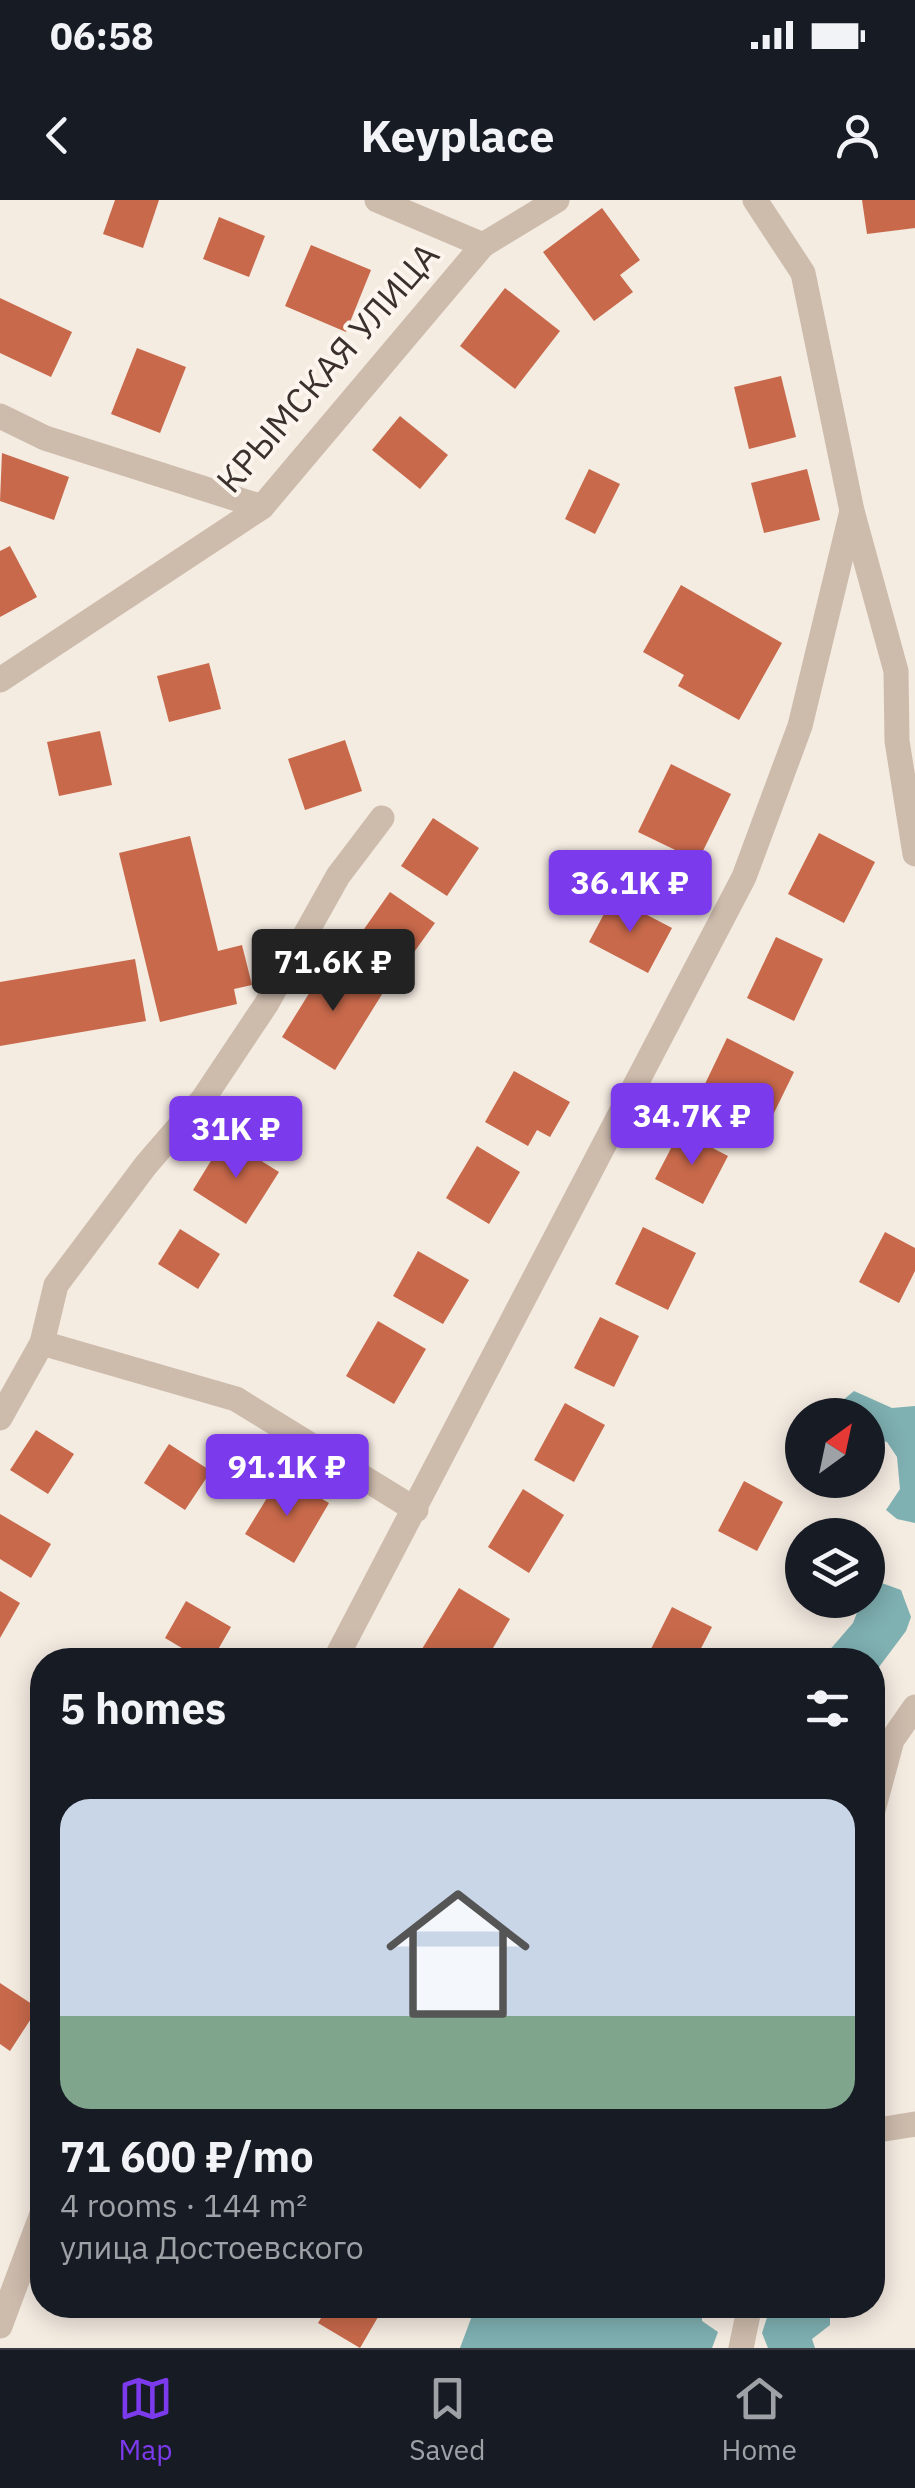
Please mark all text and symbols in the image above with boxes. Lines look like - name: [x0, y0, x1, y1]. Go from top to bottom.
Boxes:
- text: 06:58: [50, 11, 154, 60]
- text: Keyplace: [360, 106, 555, 164]
- icon: back: [30, 108, 85, 163]
- icon: person: [830, 108, 885, 163]
- street label: КРЫМСКАЯ УЛИЦА: [206, 233, 449, 502]
- pin: 36.1K ₽: [538, 850, 722, 935]
- text: 36.1K ₽: [571, 861, 689, 903]
- pin: 71.6K ₽: [241, 929, 425, 1014]
- text: 71.6K ₽: [274, 940, 392, 982]
- pin: 34.7K ₽: [600, 1083, 784, 1168]
- text: 34.7K ₽: [633, 1094, 751, 1136]
- pin: 31K ₽: [166, 1096, 306, 1181]
- text: 31K ₽: [191, 1107, 281, 1149]
- north arrow: [785, 1398, 885, 1498]
- map controls: [785, 1398, 885, 1618]
- pin: 91.1K ₽: [195, 1434, 379, 1519]
- text: 91.1K ₽: [228, 1445, 346, 1487]
- button: layers: [785, 1518, 885, 1618]
- text: 5 homes: [60, 1681, 226, 1736]
- icon: filters: [800, 1681, 855, 1736]
- icon: home: [368, 1864, 548, 2044]
- text: 71 600 ₽/mo: [60, 2129, 314, 2184]
- text: 4 rooms · 144 m²: [60, 2184, 307, 2226]
- text: улица Достоевского: [60, 2226, 364, 2268]
- tab: Map: [118, 2371, 173, 2468]
- tab: Saved: [409, 2371, 485, 2468]
- tab: Home: [722, 2371, 797, 2468]

